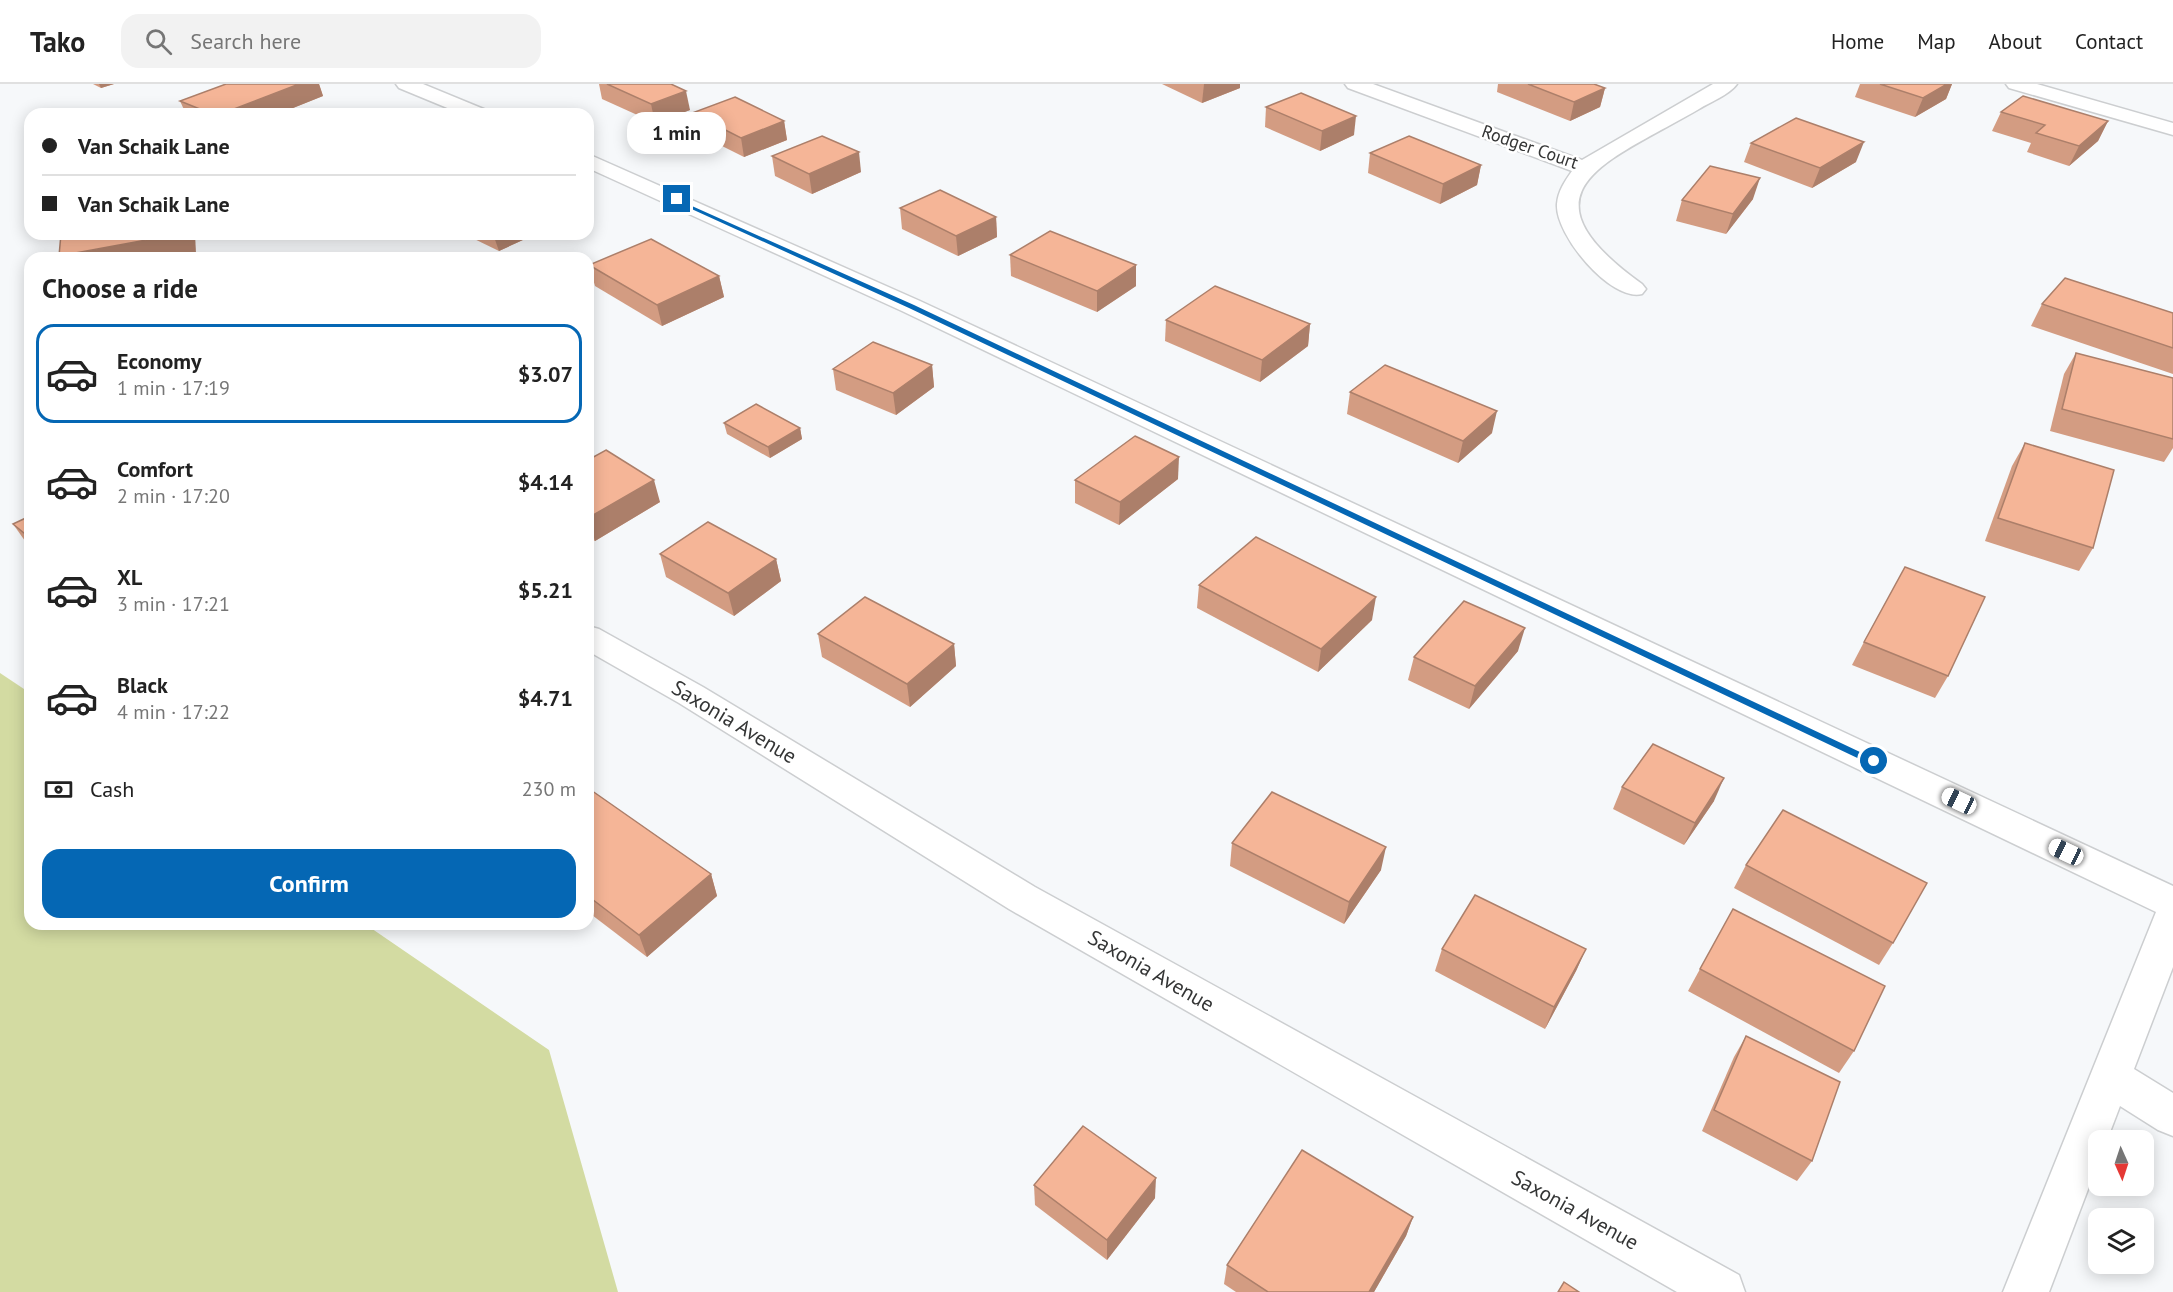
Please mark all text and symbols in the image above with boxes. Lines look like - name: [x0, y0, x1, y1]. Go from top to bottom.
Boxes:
- search box: [121, 14, 541, 68]
- text: Tako: [30, 23, 85, 60]
- icon: search: [142, 25, 175, 58]
- text: Search here: [190, 27, 301, 55]
- text: Home: [1831, 28, 1884, 55]
- text: Map: [1917, 28, 1956, 55]
- text: About: [1989, 28, 2042, 55]
- text: Contact: [2075, 28, 2143, 55]
- callout: 1 min: [628, 112, 726, 154]
- street label: Rodger Court: [1479, 119, 1582, 174]
- text: 1 min: [652, 120, 701, 146]
- text: Van Schaik Lane: [78, 132, 230, 160]
- route end: [663, 185, 690, 212]
- text: Van Schaik Lane: [78, 190, 230, 218]
- text: Choose a ride: [42, 271, 198, 305]
- icon: car: [45, 347, 99, 401]
- text: Economy: [117, 347, 201, 375]
- text: $3.07: [518, 360, 573, 388]
- text: 1 min · 17:19: [117, 375, 230, 401]
- icon: car: [45, 455, 99, 509]
- text: Comfort: [117, 455, 193, 483]
- text: $4.14: [518, 468, 573, 496]
- text: 2 min · 17:20: [117, 483, 230, 509]
- icon: car: [45, 563, 99, 617]
- text: XL: [117, 563, 142, 591]
- text: $5.21: [518, 576, 573, 604]
- text: 3 min · 17:21: [117, 591, 230, 617]
- icon: car: [45, 671, 99, 725]
- text: Black: [117, 671, 168, 699]
- street label: Saxonia Avenue: [667, 674, 802, 770]
- text: $4.71: [518, 684, 573, 712]
- text: 4 min · 17:22: [117, 699, 230, 725]
- route start: [1860, 747, 1887, 774]
- icon: cash: [42, 773, 75, 806]
- text: Cash: [90, 775, 134, 803]
- text: 230 m: [522, 776, 576, 802]
- car: [1939, 785, 1979, 817]
- car: [2046, 836, 2086, 868]
- button: Confirm: [42, 849, 576, 918]
- street label: Saxonia Avenue: [1083, 924, 1219, 1018]
- north arrow: [2088, 1130, 2154, 1196]
- map controls: [2088, 1130, 2154, 1274]
- street label: Saxonia Avenue: [1507, 1164, 1644, 1256]
- button: layers: [2088, 1208, 2154, 1274]

